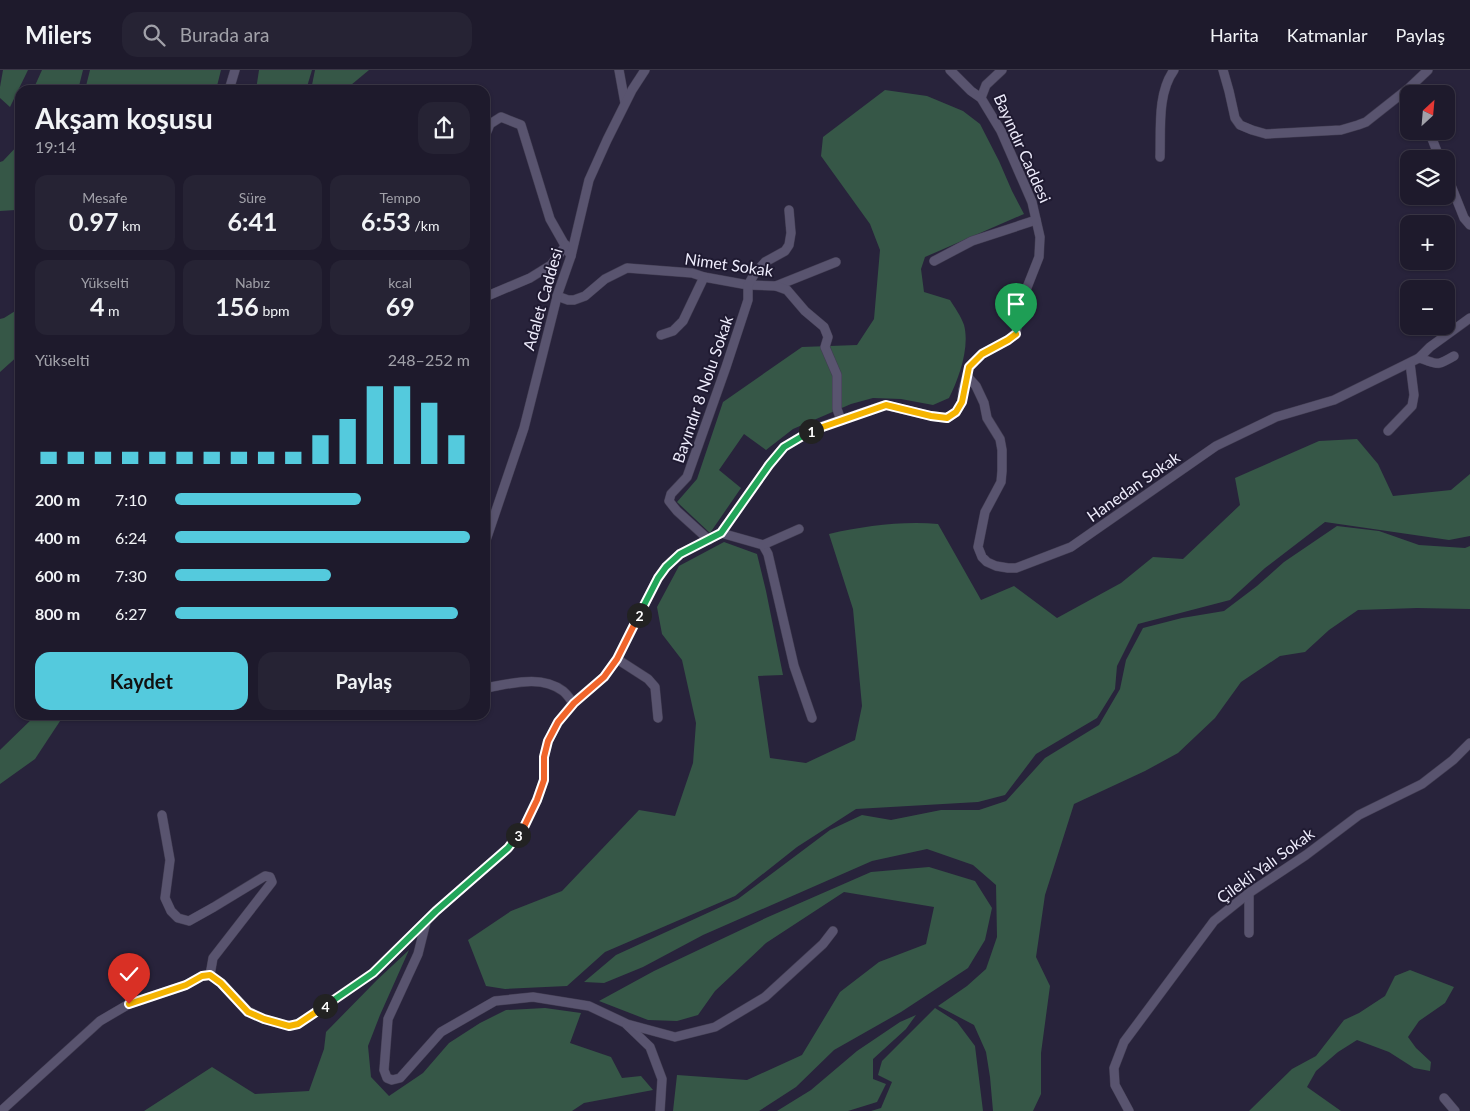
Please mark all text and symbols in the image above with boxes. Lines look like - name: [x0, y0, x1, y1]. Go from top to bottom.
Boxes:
- search box: [122, 12, 472, 57]
- text: Milers: [25, 20, 92, 49]
- icon: search: [140, 21, 168, 49]
- text: Burada ara: [180, 23, 269, 46]
- text: Harita: [1210, 24, 1259, 46]
- text: Katmanlar: [1287, 24, 1367, 46]
- text: Paylaş: [1395, 24, 1445, 46]
- north arrow: [1400, 85, 1455, 140]
- map controls: [1400, 85, 1455, 335]
- street label: Bayındır Caddesi: [990, 91, 1056, 205]
- text: Akşam koşusu: [35, 101, 213, 135]
- button: share: [418, 102, 470, 154]
- text: 19:14: [35, 137, 76, 156]
- button: layers: [1400, 150, 1455, 205]
- text: Mesafe: [82, 189, 127, 206]
- text: Süre: [239, 189, 266, 206]
- text: Tempo: [380, 189, 421, 206]
- text: 0.97: [69, 206, 118, 236]
- text: 6:41: [228, 206, 277, 236]
- text: 6:53: [361, 206, 411, 236]
- button: +: [1400, 215, 1455, 270]
- text: km: [118, 217, 141, 234]
- text: /km: [411, 217, 439, 234]
- street label: Adalet Caddesi: [518, 246, 566, 352]
- street label: Nimet Sokak: [683, 248, 775, 280]
- text: Yükselti: [81, 274, 129, 291]
- text: Nabız: [235, 274, 270, 291]
- text: kcal: [388, 274, 412, 291]
- button: −: [1400, 280, 1455, 335]
- pin: [995, 283, 1037, 334]
- icon: arrive: [1002, 290, 1030, 318]
- text: 4: [90, 291, 105, 321]
- text: 156: [215, 291, 259, 321]
- text: 69: [386, 291, 415, 321]
- text: m: [105, 302, 120, 319]
- text: bpm: [259, 302, 290, 319]
- street label: Bayındır 8 Nolu Sokak: [668, 312, 736, 465]
- text: Yükselti: [35, 350, 90, 369]
- text: 248–252 m: [388, 350, 470, 369]
- pin: 1: [798, 418, 824, 444]
- text: 1: [807, 423, 816, 440]
- street label: Hanedan Sokak: [1083, 446, 1184, 525]
- text: 200 m: [35, 490, 80, 509]
- text: 7:10: [115, 490, 147, 509]
- text: 400 m: [35, 528, 80, 547]
- text: 6:24: [115, 528, 147, 547]
- text: 600 m: [35, 566, 80, 585]
- text: 7:30: [115, 566, 147, 585]
- pin: 2: [626, 602, 652, 628]
- text: 800 m: [35, 604, 80, 623]
- text: 6:27: [115, 604, 147, 623]
- text: 2: [635, 607, 644, 624]
- button: Kaydet: [35, 652, 248, 710]
- button: Paylaş: [258, 652, 470, 710]
- pin: 3: [506, 822, 530, 848]
- street label: Çilekli Yalı Sokak: [1213, 823, 1318, 907]
- text: 3: [514, 827, 523, 844]
- pin: [108, 953, 150, 1004]
- icon: check: [115, 960, 143, 988]
- pin: 4: [312, 994, 338, 1018]
- text: 4: [321, 998, 330, 1015]

